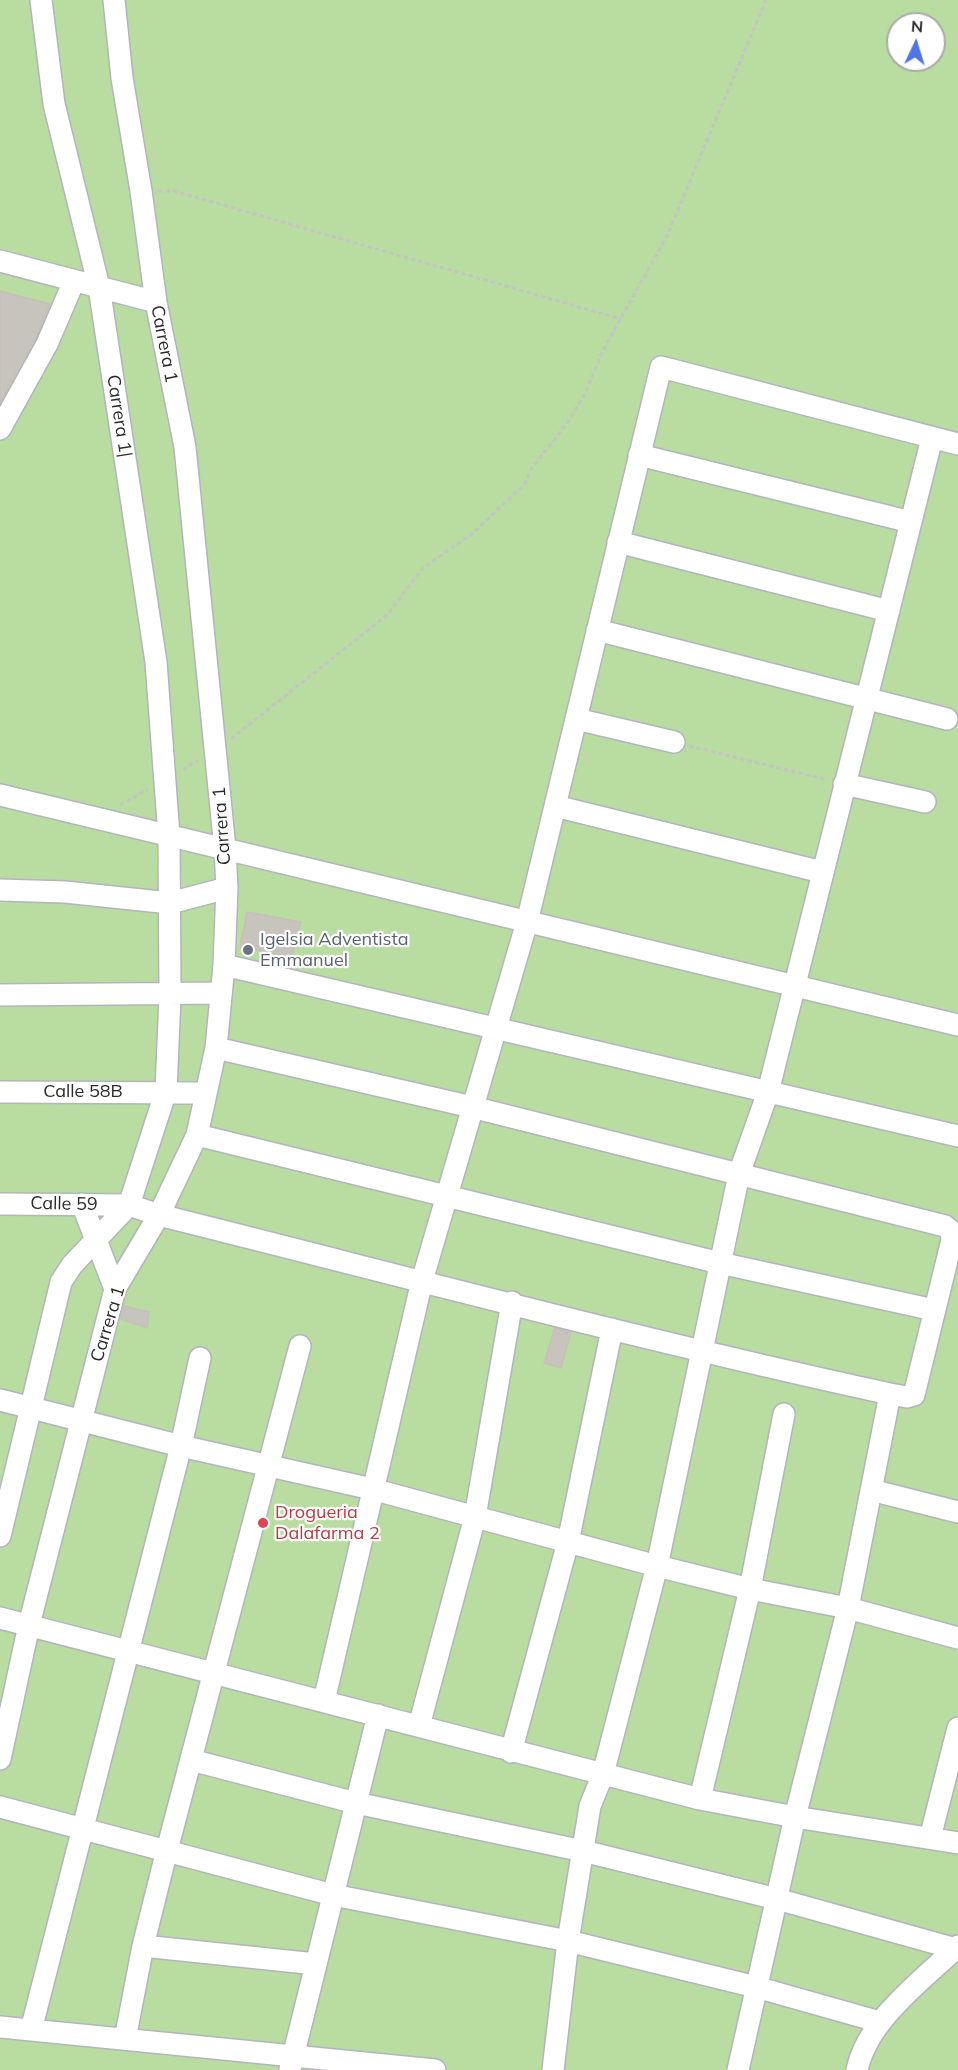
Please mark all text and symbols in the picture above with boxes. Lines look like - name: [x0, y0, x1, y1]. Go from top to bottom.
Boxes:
- north arrow: [886, 12, 946, 72]
- text: N: [910, 16, 924, 36]
- street label: Carrera 1: [146, 304, 182, 384]
- street label: Carrera 1|: [102, 373, 136, 459]
- street label: Carrera 1: [208, 786, 236, 866]
- place label: Igelsia Adventista Emmanuel: [260, 929, 409, 972]
- marker: Igelsia Adventista Emmanuel: [241, 943, 255, 957]
- street label: Calle 58B: [43, 1081, 123, 1103]
- street label: Calle 59: [30, 1193, 98, 1215]
- street label: Carrera 1: [86, 1283, 130, 1365]
- place label: Drogueria Dalafarma 2: [275, 1502, 380, 1544]
- marker: Drogueria Dalafarma 2: [256, 1516, 270, 1530]

